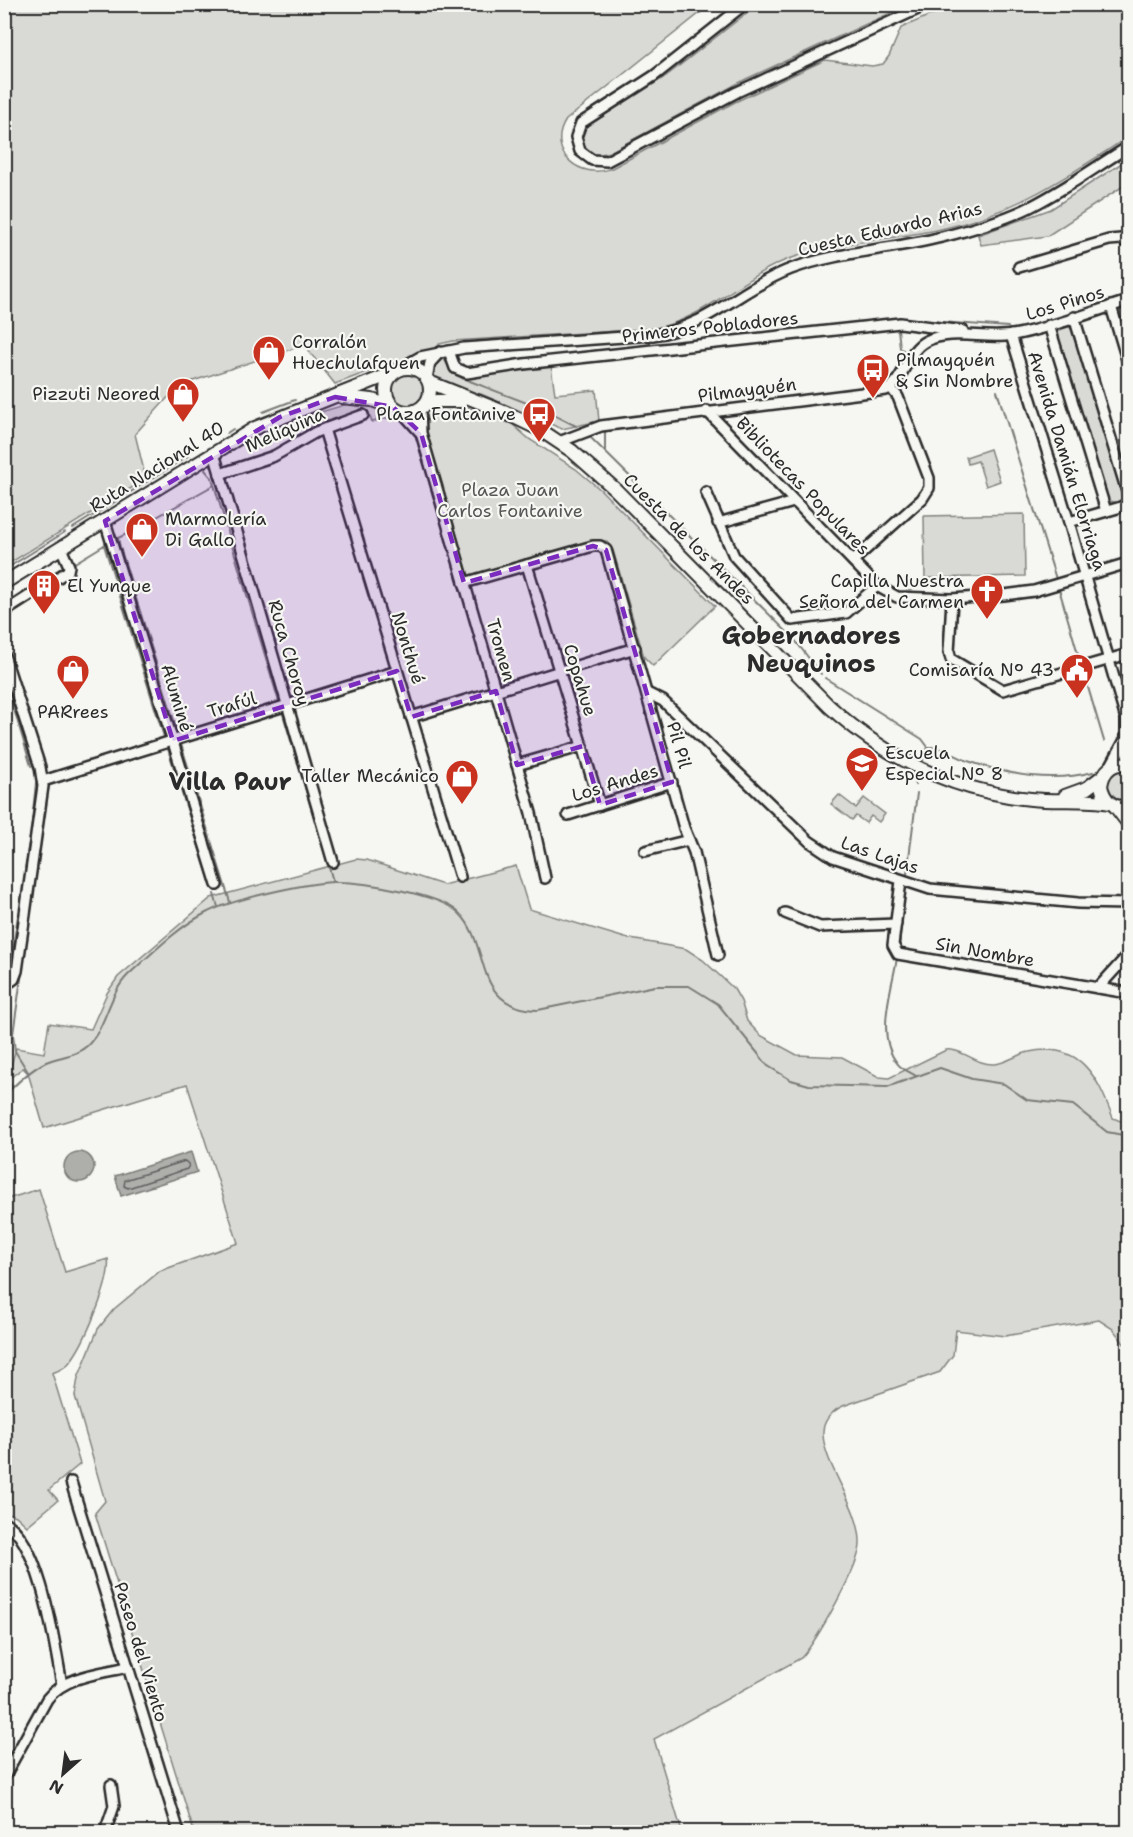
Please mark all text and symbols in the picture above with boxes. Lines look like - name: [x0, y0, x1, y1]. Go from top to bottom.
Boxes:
- street label: Cuesta Eduardo Arias: [795, 196, 985, 262]
- street label: Los Pinos: [1023, 280, 1107, 326]
- street label: Primeros Pobladores: [621, 306, 799, 348]
- place label: Corralón Huechulafquen: [292, 330, 420, 375]
- shop icon: Corralón Huechulafquen: [251, 334, 287, 381]
- place label: Pilmayquén & Sin Nombre: [896, 348, 1013, 393]
- street label: Avenida Damián Elorriaga: [1022, 348, 1112, 574]
- bus stop icon: Pilmayquén & Sin Nombre: [855, 352, 891, 399]
- street label: Pilmayquén: [696, 372, 798, 408]
- shop icon: Pizzuti Neored: [165, 376, 201, 423]
- place label: Pizzuti Neored: [32, 382, 160, 406]
- bus stop icon: Plaza Fontanive: [521, 396, 557, 443]
- street label: Meliquina: [241, 402, 329, 458]
- place label: Plaza Fontanive: [376, 402, 516, 426]
- street label: Bibliotecas Populares: [731, 412, 875, 560]
- street label: Ruta Nacional 40: [85, 416, 229, 518]
- street label: Cuesta de los Andes: [618, 468, 760, 610]
- park label: Plaza Juan Carlos Fontanive: [437, 478, 583, 523]
- place label: Marmolería Di Gallo: [165, 507, 266, 552]
- shop icon: Marmolería Di Gallo: [124, 511, 160, 558]
- building icon: El Yunque: [26, 568, 62, 615]
- place label: Capilla Nuestra Señora del Carmen: [799, 569, 964, 614]
- church icon: Capilla Nuestra Señora del Carmen: [969, 573, 1005, 620]
- place label: El Yunque: [67, 574, 151, 598]
- street label: Ruca Choroy: [262, 597, 316, 709]
- street label: Nonthué: [386, 609, 430, 687]
- street label: Tromen: [481, 616, 521, 684]
- district label: Gobernadores Neuquinos: [721, 620, 901, 680]
- street label: Copahue: [558, 641, 602, 719]
- public building icon: Comisaría N° 43: [1059, 652, 1095, 699]
- shop icon: PARrees: [55, 653, 91, 700]
- place label: Comisaría N° 43: [909, 658, 1054, 682]
- street label: Aluminé: [155, 661, 199, 735]
- street label: Trafúl: [205, 686, 260, 724]
- place label: PARrees: [37, 700, 109, 724]
- street label: Pil Pil: [661, 719, 697, 772]
- place label: Escuela Especial N° 8: [885, 741, 1003, 786]
- school or university icon: Escuela Especial N° 8: [844, 745, 880, 792]
- shop icon: Taller Mecánico: [444, 758, 480, 805]
- street label: Los Andes: [569, 758, 661, 808]
- place label: Taller Mecánico: [301, 764, 439, 788]
- district label: Villa Paur: [168, 766, 292, 798]
- street label: Las Lajas: [838, 830, 922, 880]
- street label: Sin Nombre: [934, 931, 1036, 973]
- street label: Paseo del Viento: [108, 1579, 174, 1725]
- north arrow: [33, 1744, 93, 1804]
- text: N: [46, 1775, 67, 1799]

